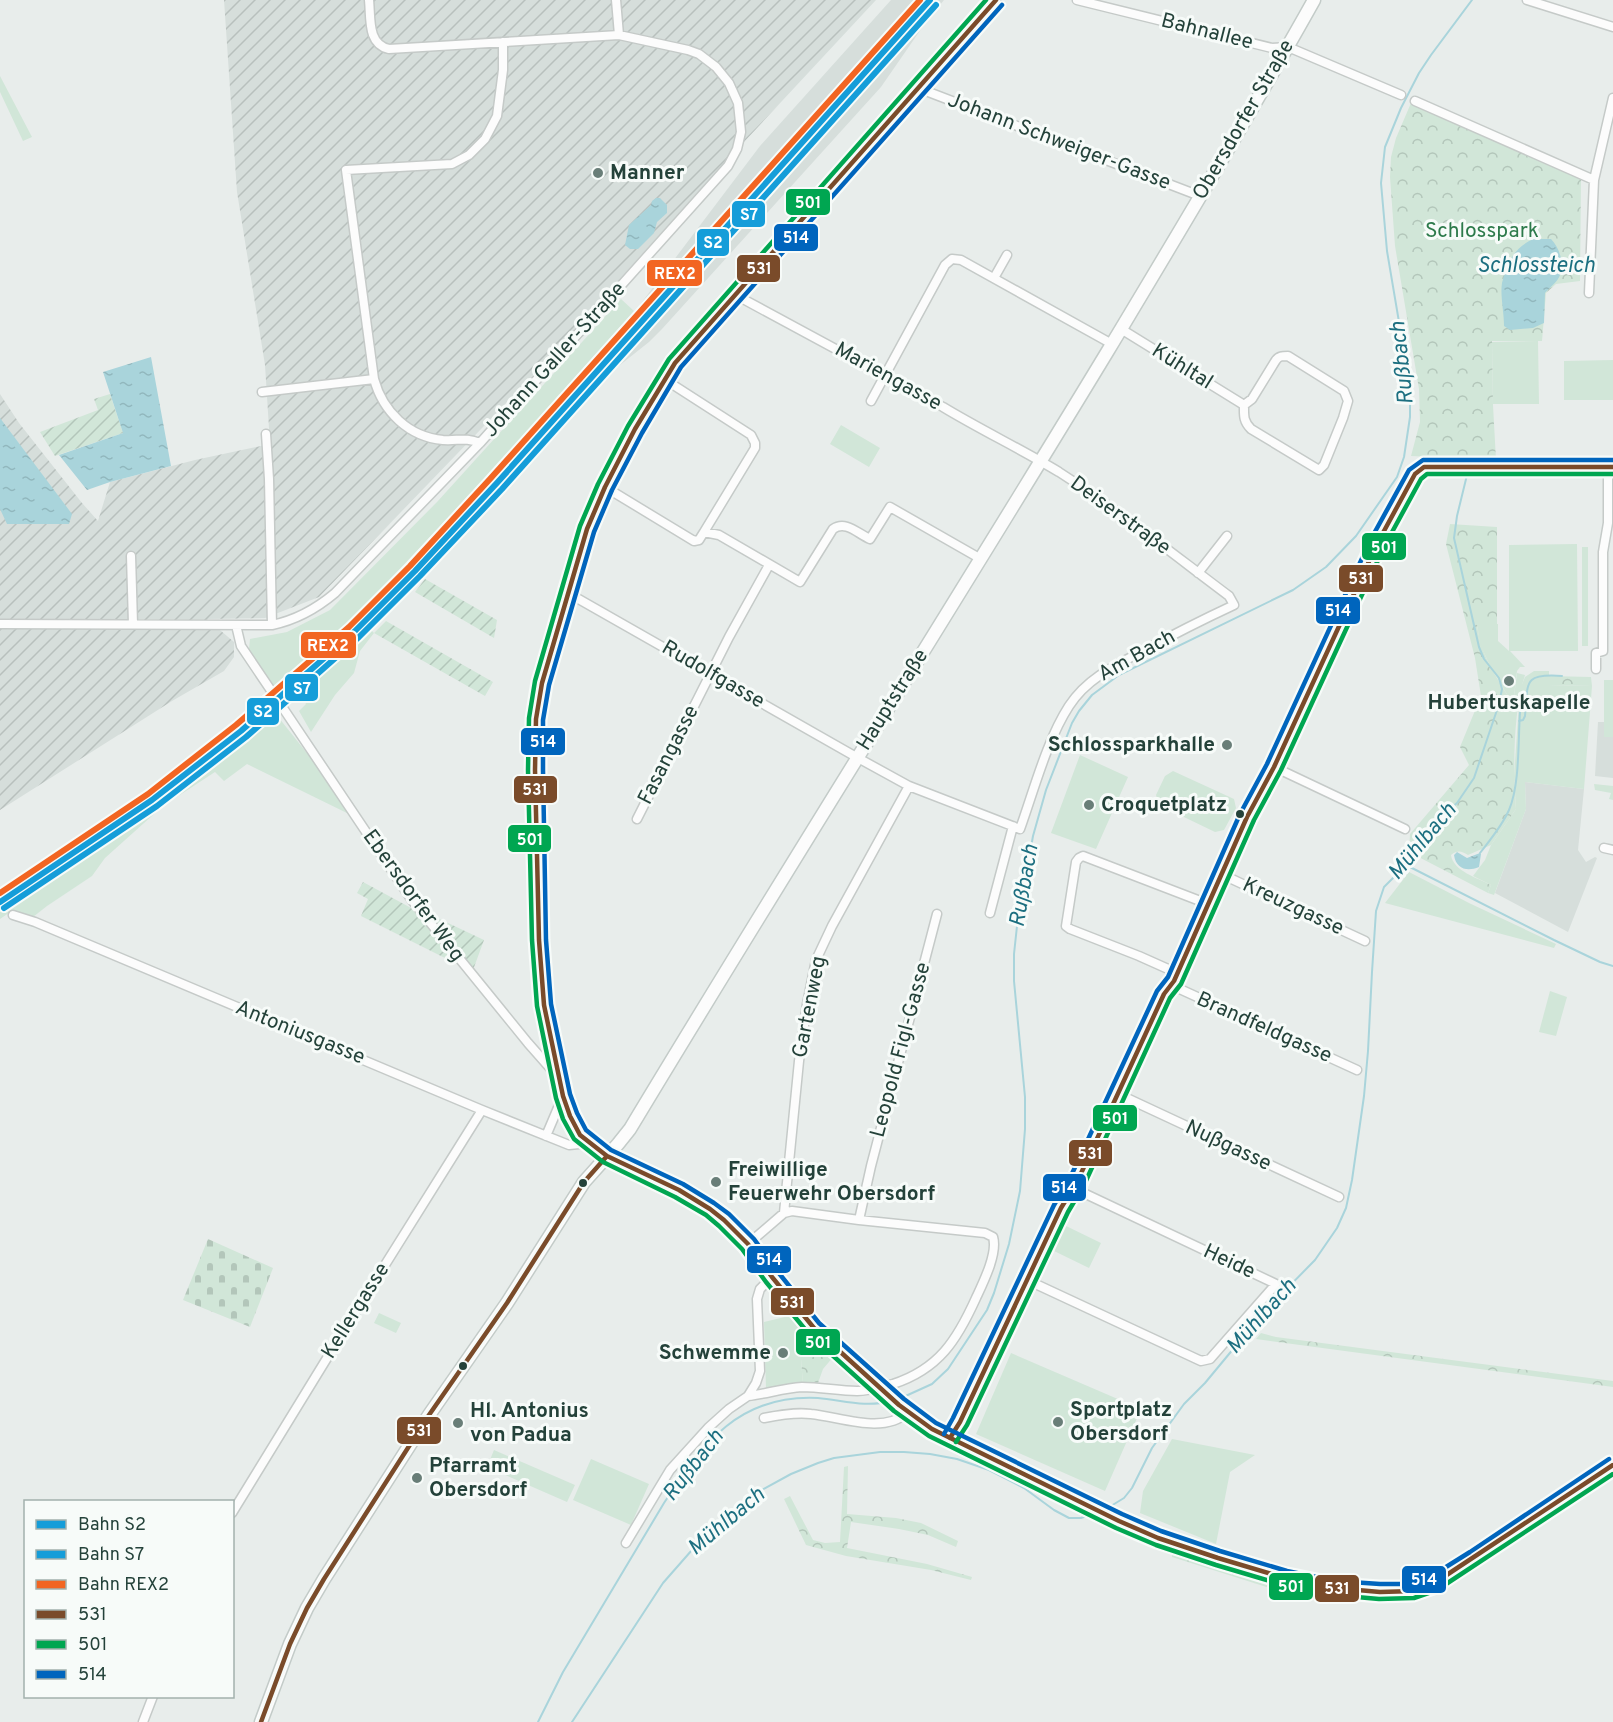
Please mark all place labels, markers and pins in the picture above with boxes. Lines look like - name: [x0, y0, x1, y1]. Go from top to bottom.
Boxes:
- place label: Manner: [610, 160, 685, 187]
- marker: Manner: [591, 166, 605, 180]
- marker: Hubertuskapelle: [1502, 674, 1516, 688]
- place label: Hubertuskapelle: [1428, 690, 1590, 717]
- place label: Schlossparkhalle: [1048, 732, 1215, 759]
- marker: Schlossparkhalle: [1220, 738, 1234, 752]
- place label: Croquetplatz: [1101, 792, 1227, 819]
- marker: Croquetplatz: [1082, 798, 1096, 812]
- unlabelled marker: [1234, 808, 1246, 820]
- place label: Freiwillige Feuerwehr Obersdorf: [728, 1157, 935, 1208]
- marker: Freiwillige Feuerwehr Obersdorf: [709, 1175, 723, 1189]
- unlabelled marker: [577, 1177, 589, 1189]
- place label: Schwemme: [659, 1340, 771, 1367]
- marker: Schwemme: [776, 1346, 790, 1360]
- unlabelled marker: [457, 1360, 469, 1372]
- place label: Sportplatz Obersdorf: [1070, 1397, 1172, 1448]
- place label: Hl. Antonius von Padua: [470, 1398, 589, 1449]
- marker: Sportplatz Obersdorf: [1051, 1415, 1065, 1429]
- marker: Hl. Antonius von Padua: [451, 1416, 465, 1430]
- place label: Pfarramt Obersdorf: [429, 1453, 528, 1504]
- marker: Pfarramt Obersdorf: [410, 1471, 424, 1485]

